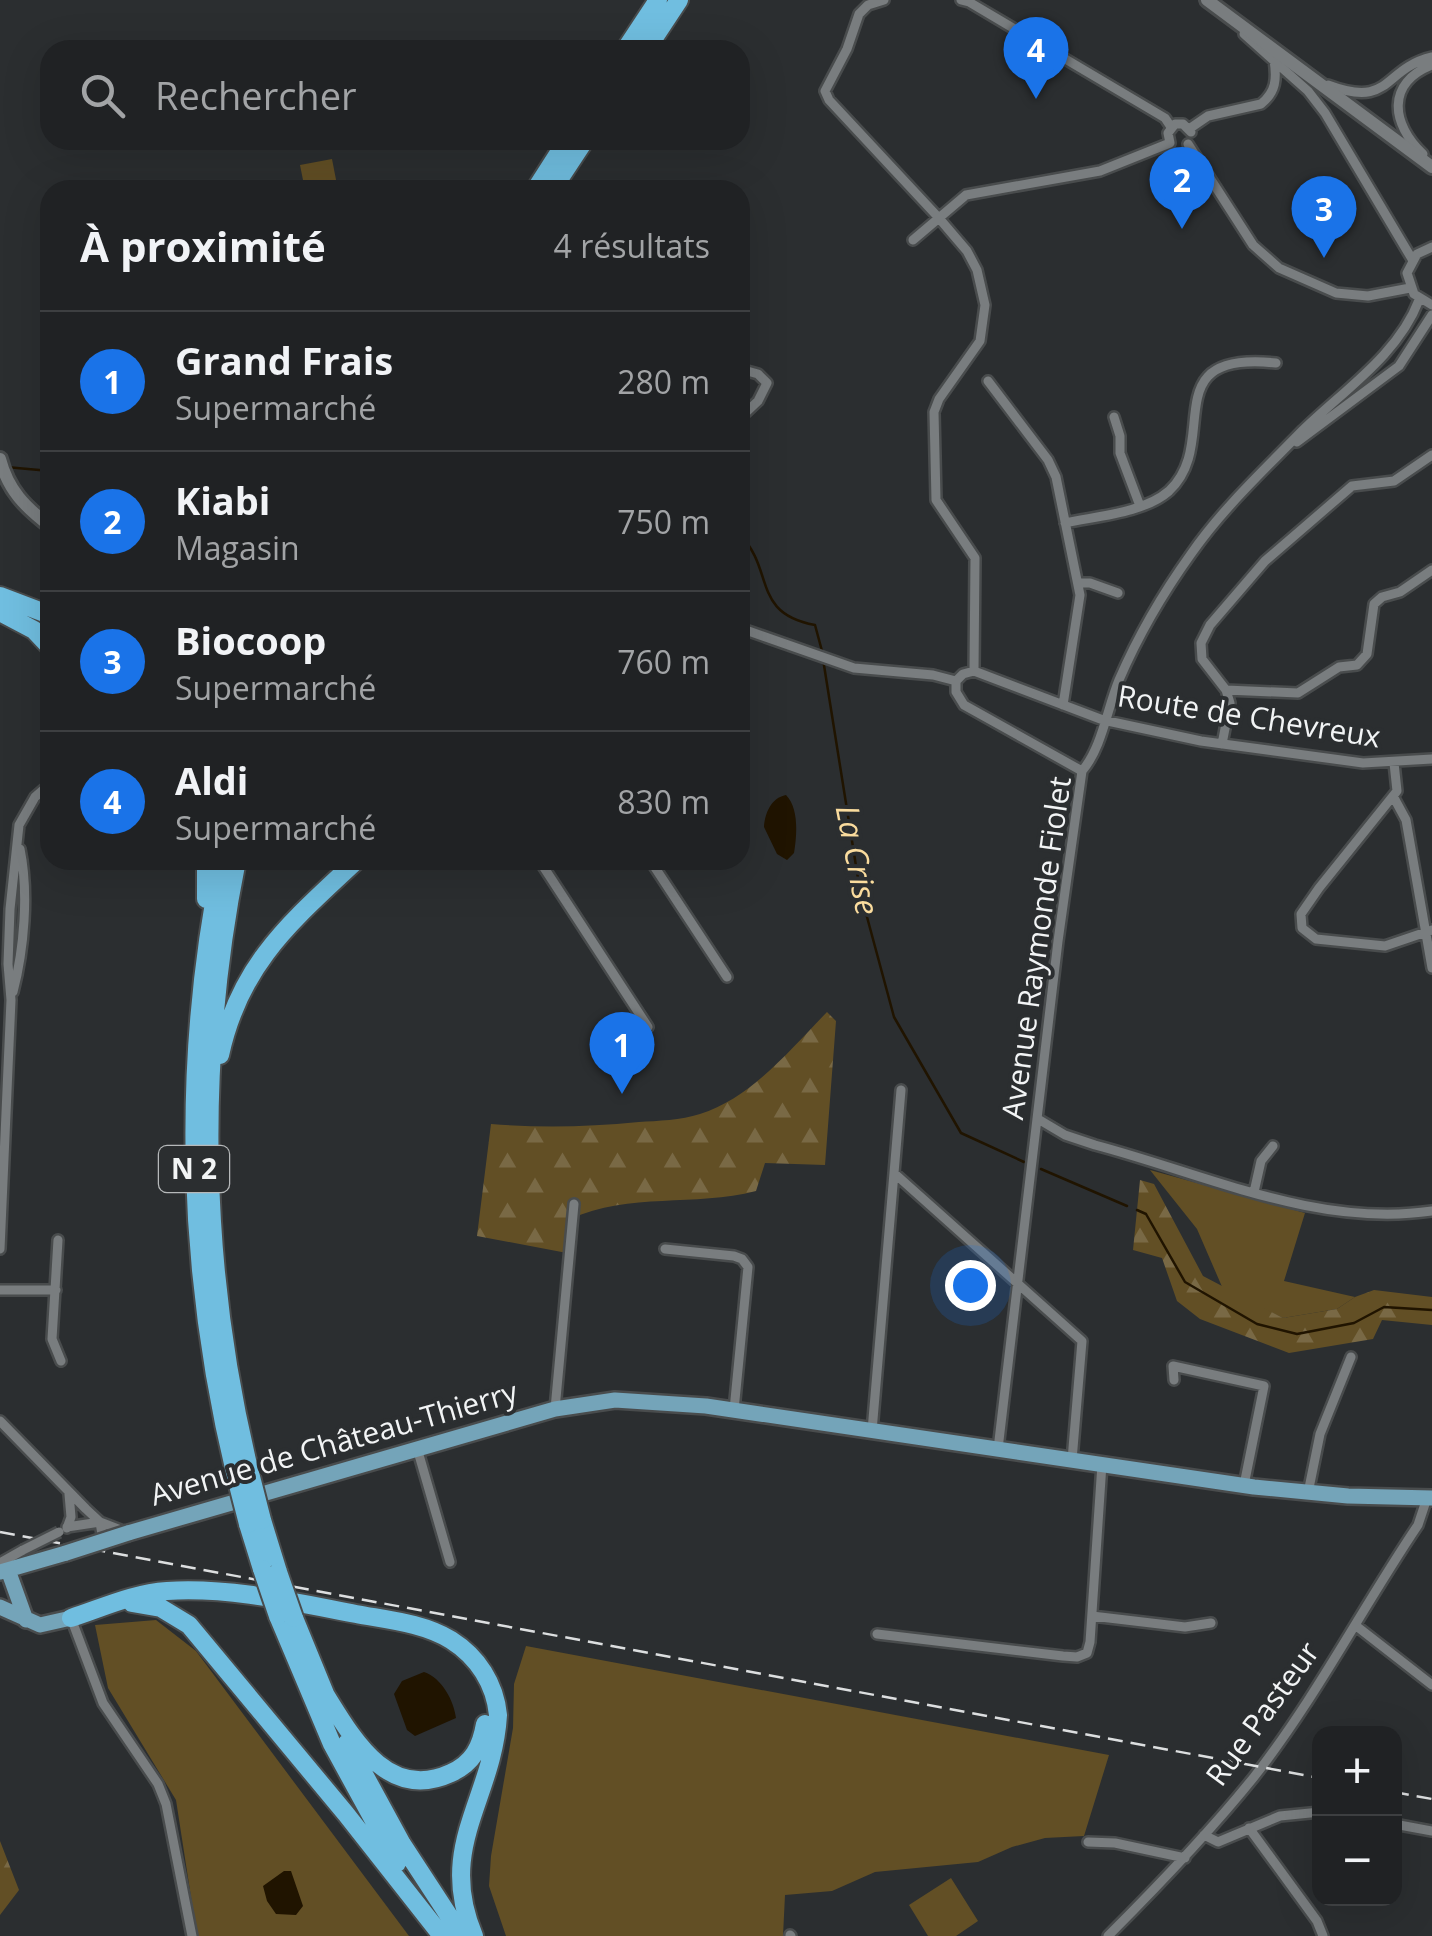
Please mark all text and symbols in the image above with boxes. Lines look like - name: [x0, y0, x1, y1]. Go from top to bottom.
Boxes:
- pin: 4: [1004, 17, 1068, 99]
- search box: [40, 40, 750, 150]
- icon: search: [75, 68, 130, 123]
- text: Rechercher: [155, 69, 357, 121]
- pin: 2: [1150, 146, 1214, 229]
- pin: 3: [1292, 176, 1356, 258]
- text: À proximité: [80, 217, 326, 274]
- text: 4 résultats: [554, 224, 710, 267]
- text: Grand Frais: [175, 334, 393, 386]
- text: 1: [103, 360, 122, 403]
- text: 280 m: [617, 360, 710, 403]
- text: Supermarché: [175, 386, 376, 429]
- text: Kiabi: [175, 474, 270, 526]
- text: 2: [103, 500, 122, 543]
- text: 750 m: [617, 500, 710, 543]
- text: Magasin: [175, 526, 300, 569]
- text: Biocoop: [175, 614, 326, 666]
- text: 3: [103, 640, 122, 683]
- text: 760 m: [617, 640, 710, 683]
- text: Supermarché: [175, 666, 376, 709]
- street label: Route de Chevreux: [1115, 674, 1384, 757]
- text: Aldi: [175, 754, 248, 806]
- street label: Avenue Raymonde Fiolet: [991, 774, 1080, 1122]
- text: 4: [103, 780, 122, 823]
- text: 830 m: [617, 780, 710, 823]
- water label: La Crise: [827, 801, 890, 918]
- text: Supermarché: [175, 806, 376, 849]
- pin: 1: [590, 1012, 654, 1094]
- road number: N 2: [159, 1146, 229, 1192]
- your location: [945, 1260, 996, 1311]
- street label: Avenue de Château-Thierry: [145, 1370, 523, 1515]
- street label: Rue Pasteur: [1196, 1633, 1328, 1793]
- map controls: [1312, 1726, 1402, 1906]
- button: +: [1312, 1726, 1402, 1816]
- button: −: [1312, 1816, 1402, 1906]

